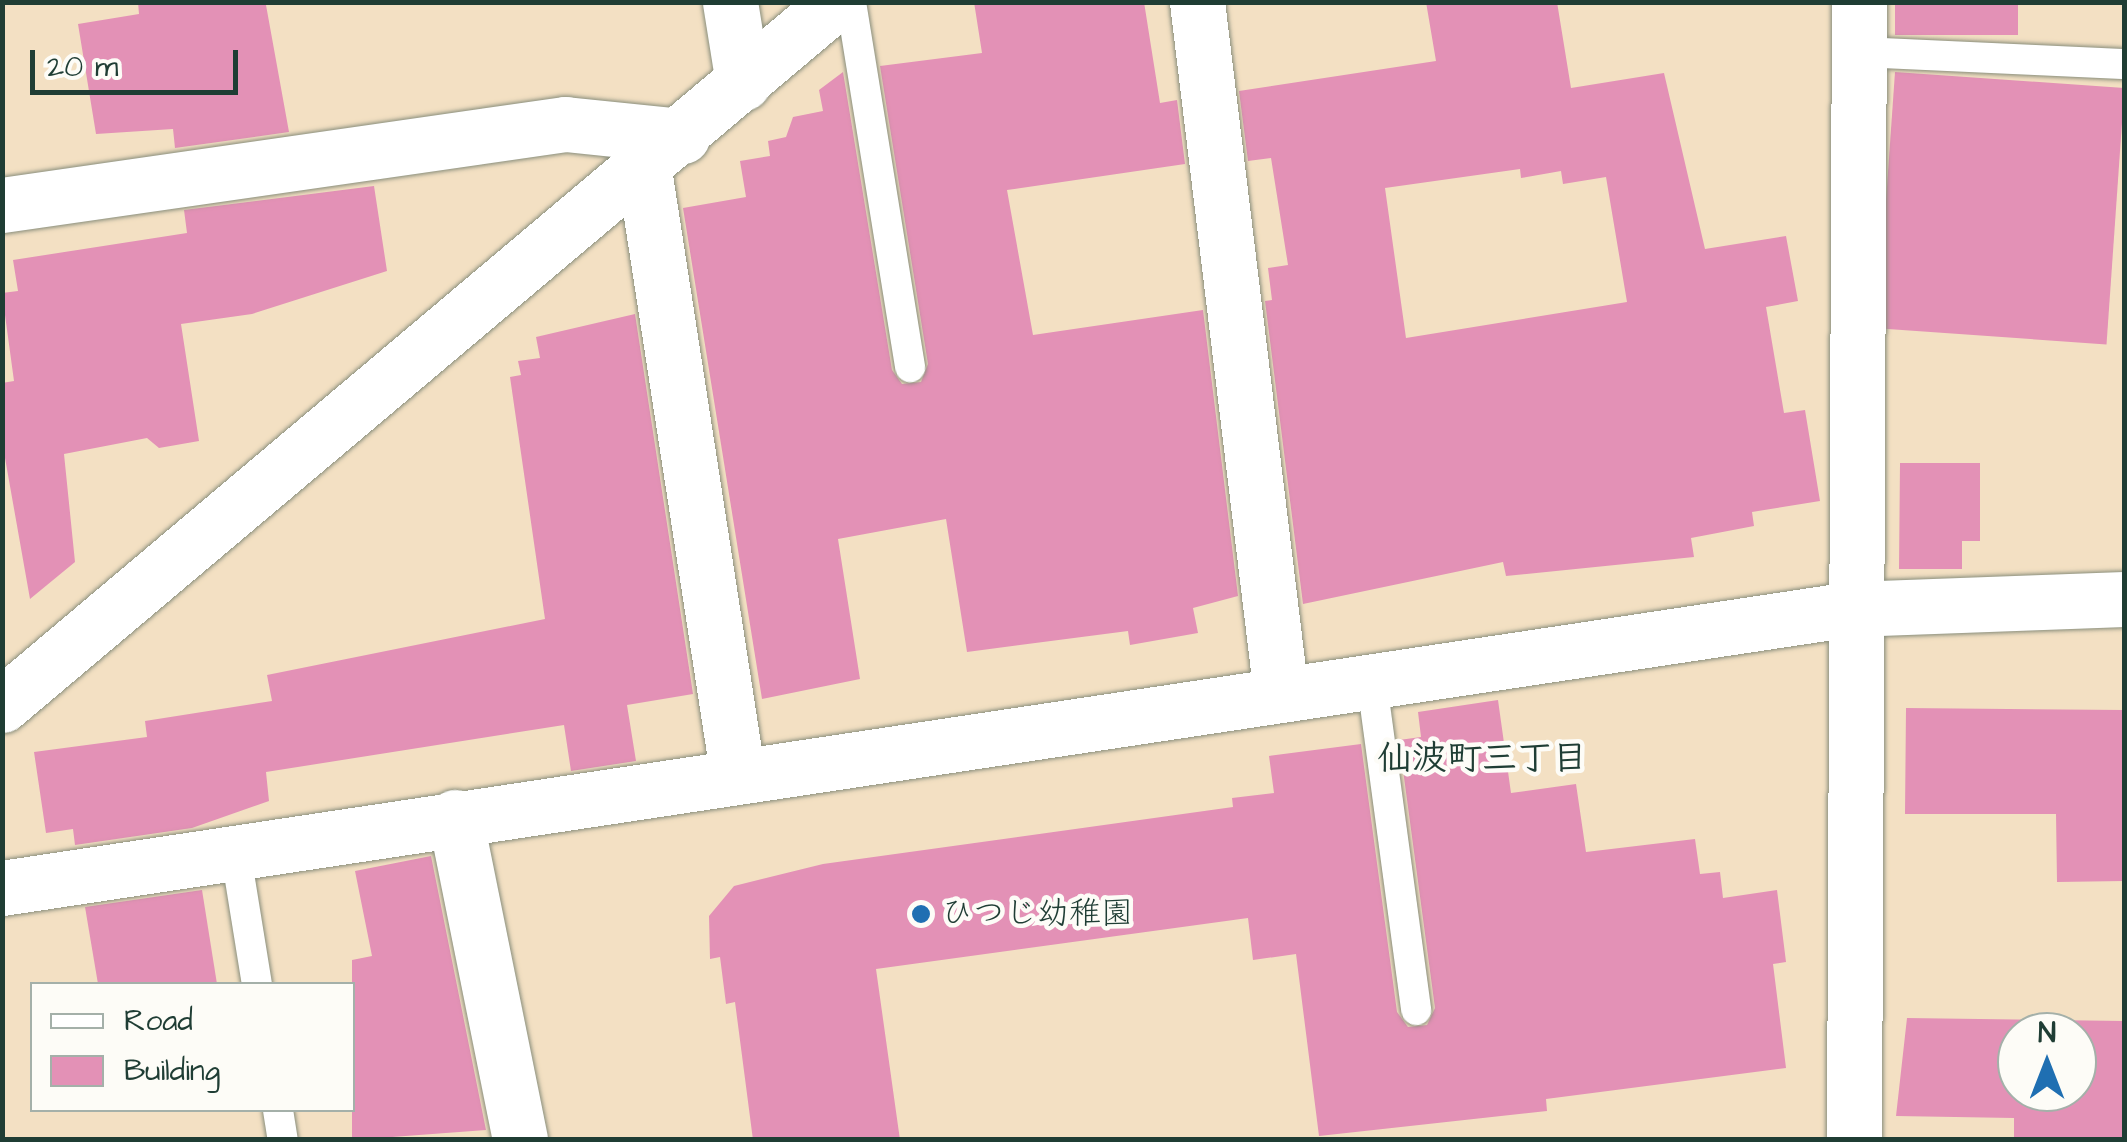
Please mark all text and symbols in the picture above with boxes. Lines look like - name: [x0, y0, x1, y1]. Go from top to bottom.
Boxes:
- scale bar: [35, 30, 242, 92]
- text: 20 m: [47, 46, 118, 88]
- district label: 仙波町三丁目: [1377, 738, 1587, 780]
- place label: ひつじ幼稚園: [941, 895, 1133, 933]
- marker: ひつじ幼稚園: [910, 903, 932, 925]
- legend: [30, 982, 355, 1112]
- text: Road: [124, 1000, 193, 1042]
- north arrow: [1997, 1012, 2097, 1112]
- text: N: [2038, 1014, 2056, 1053]
- text: Building: [124, 1050, 220, 1092]

